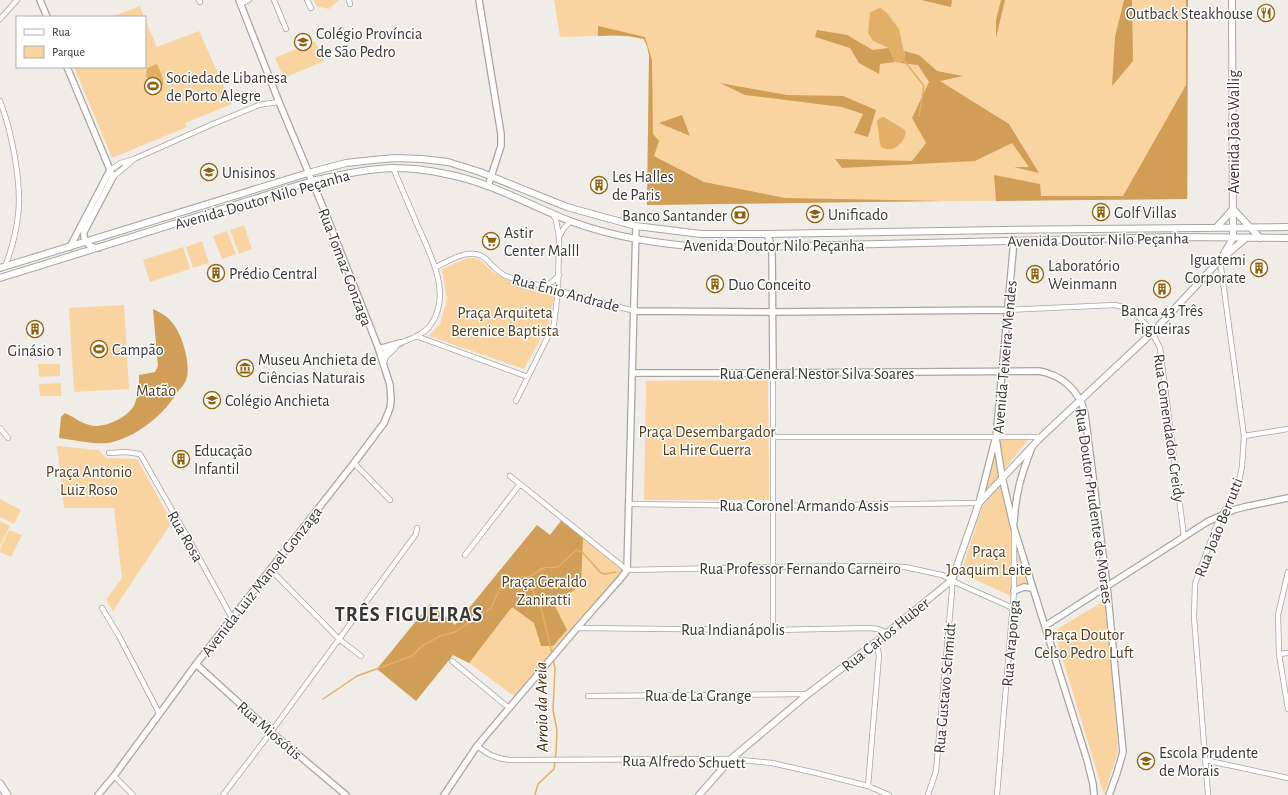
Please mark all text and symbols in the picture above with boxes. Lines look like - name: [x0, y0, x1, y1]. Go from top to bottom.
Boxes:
- restaurant icon: Outback Steakhouse: [1256, 3, 1276, 23]
- place label: Outback Steakhouse: [1126, 6, 1253, 22]
- legend: [16, 16, 146, 68]
- text: Rua: [52, 26, 71, 38]
- place label: Colégio Província de São Pedro: [316, 26, 422, 60]
- school or university icon: Colégio Província de São Pedro: [293, 32, 313, 52]
- text: Parque: [52, 46, 85, 58]
- place label: Sociedade Libanesa de Porto Alegre: [166, 70, 287, 104]
- street label: Avenida João Wallig: [1226, 70, 1242, 194]
- sports icon: Sociedade Libanesa de Porto Alegre: [143, 76, 163, 96]
- school or university icon: Unisinos: [199, 162, 219, 182]
- place label: Unisinos: [222, 165, 276, 181]
- street label: Avenida Doutor Nilo Peçanha: [173, 167, 352, 233]
- place label: Les Halles de Paris: [612, 169, 674, 203]
- building icon: Les Halles de Paris: [589, 175, 609, 195]
- building icon: Golf Villas: [1091, 202, 1111, 222]
- school or university icon: Unificado: [805, 204, 825, 224]
- bank icon: Banco Santander: [730, 205, 750, 225]
- place label: Golf Villas: [1114, 205, 1177, 221]
- street label: Rua Tomaz Gonzaga: [315, 206, 375, 329]
- place label: Unificado: [828, 207, 888, 223]
- place label: Banco Santander: [622, 208, 728, 224]
- place label: Astir Center Malll: [504, 225, 579, 259]
- street label: Avenida Doutor Nilo Peçanha: [1007, 230, 1189, 250]
- supermarket icon: Astir Center Malll: [481, 231, 501, 251]
- street label: Avenida Doutor Nilo Peçanha: [683, 238, 865, 254]
- place label: Iguatemi Corporate: [1185, 252, 1246, 286]
- place label: Laboratório Weinmann: [1048, 258, 1120, 292]
- building icon: Iguatemi Corporate: [1249, 258, 1269, 278]
- building icon: Prédio Central: [206, 263, 226, 283]
- building icon: Laboratório Weinmann: [1025, 264, 1045, 284]
- place label: Prédio Central: [229, 266, 317, 282]
- street label: Rua Ênio Andrade: [510, 269, 622, 315]
- building icon: Duo Conceito: [705, 274, 725, 294]
- place label: Duo Conceito: [728, 277, 811, 293]
- building icon: Banca 43 Três Figueiras: [1152, 279, 1172, 299]
- street label: Avenida Teixeira Mendes: [990, 280, 1020, 434]
- place label: Banca 43 Três Figueiras: [1121, 303, 1203, 337]
- park label: Praça Arquiteta Berenice Baptista: [451, 305, 559, 339]
- building icon: Ginásio 1: [25, 319, 45, 339]
- sports icon: Campão: [89, 339, 109, 359]
- place label: Campão: [112, 342, 164, 358]
- place label: Ginásio 1: [8, 343, 62, 359]
- place label: Museu Anchieta de Ciências Naturais: [258, 352, 376, 386]
- street label: Rua Comendador Creidy: [1150, 353, 1187, 504]
- museum icon: Museu Anchieta de Ciências Naturais: [235, 358, 255, 378]
- street label: Rua General Nestor Silva Soares: [720, 366, 915, 382]
- park label: Matão: [136, 383, 176, 399]
- school or university icon: Colégio Anchieta: [202, 390, 222, 410]
- place label: Colégio Anchieta: [225, 393, 330, 409]
- street label: Rua Doutor Prudente de Moraes: [1072, 407, 1116, 605]
- park label: Praça Desembargador La Hire Guerra: [638, 424, 776, 458]
- place label: Educação Infantil: [194, 443, 252, 477]
- building icon: Educação Infantil: [171, 449, 191, 469]
- park label: Praça Antonio Luiz Roso: [46, 464, 132, 498]
- street label: Rua João Berrutti: [1192, 475, 1246, 579]
- street label: Rua Coronel Armando Assis: [719, 498, 889, 514]
- street label: Avenida Luiz Manoel Gonzaga: [198, 504, 325, 660]
- street label: Rua Rosa: [164, 508, 206, 565]
- park label: Praça Joaquim Leite: [946, 544, 1032, 578]
- street label: Rua Professor Fernando Carneiro: [699, 561, 901, 577]
- park label: Praça Geraldo Zaniratti: [501, 574, 587, 608]
- street label: Rua Carlos Huber: [839, 594, 933, 675]
- street label: Rua Araponga: [999, 599, 1023, 687]
- district label: TRÊS FIGUEIRAS: [335, 602, 483, 625]
- street label: Rua Indianápolis: [681, 622, 785, 638]
- street label: Rua Gustavo Schmidt: [931, 622, 959, 754]
- park label: Praça Doutor Celso Pedro Luft: [1034, 627, 1134, 661]
- water label: Arroio da Areia: [532, 662, 551, 753]
- street label: Rua de La Grange: [645, 688, 751, 704]
- street label: Rua Miosótis: [234, 699, 305, 763]
- place label: Escola Prudente de Morais: [1159, 745, 1258, 779]
- school or university icon: Escola Prudente de Morais: [1136, 751, 1156, 771]
- street label: Rua Alfredo Schuett: [622, 753, 746, 771]

